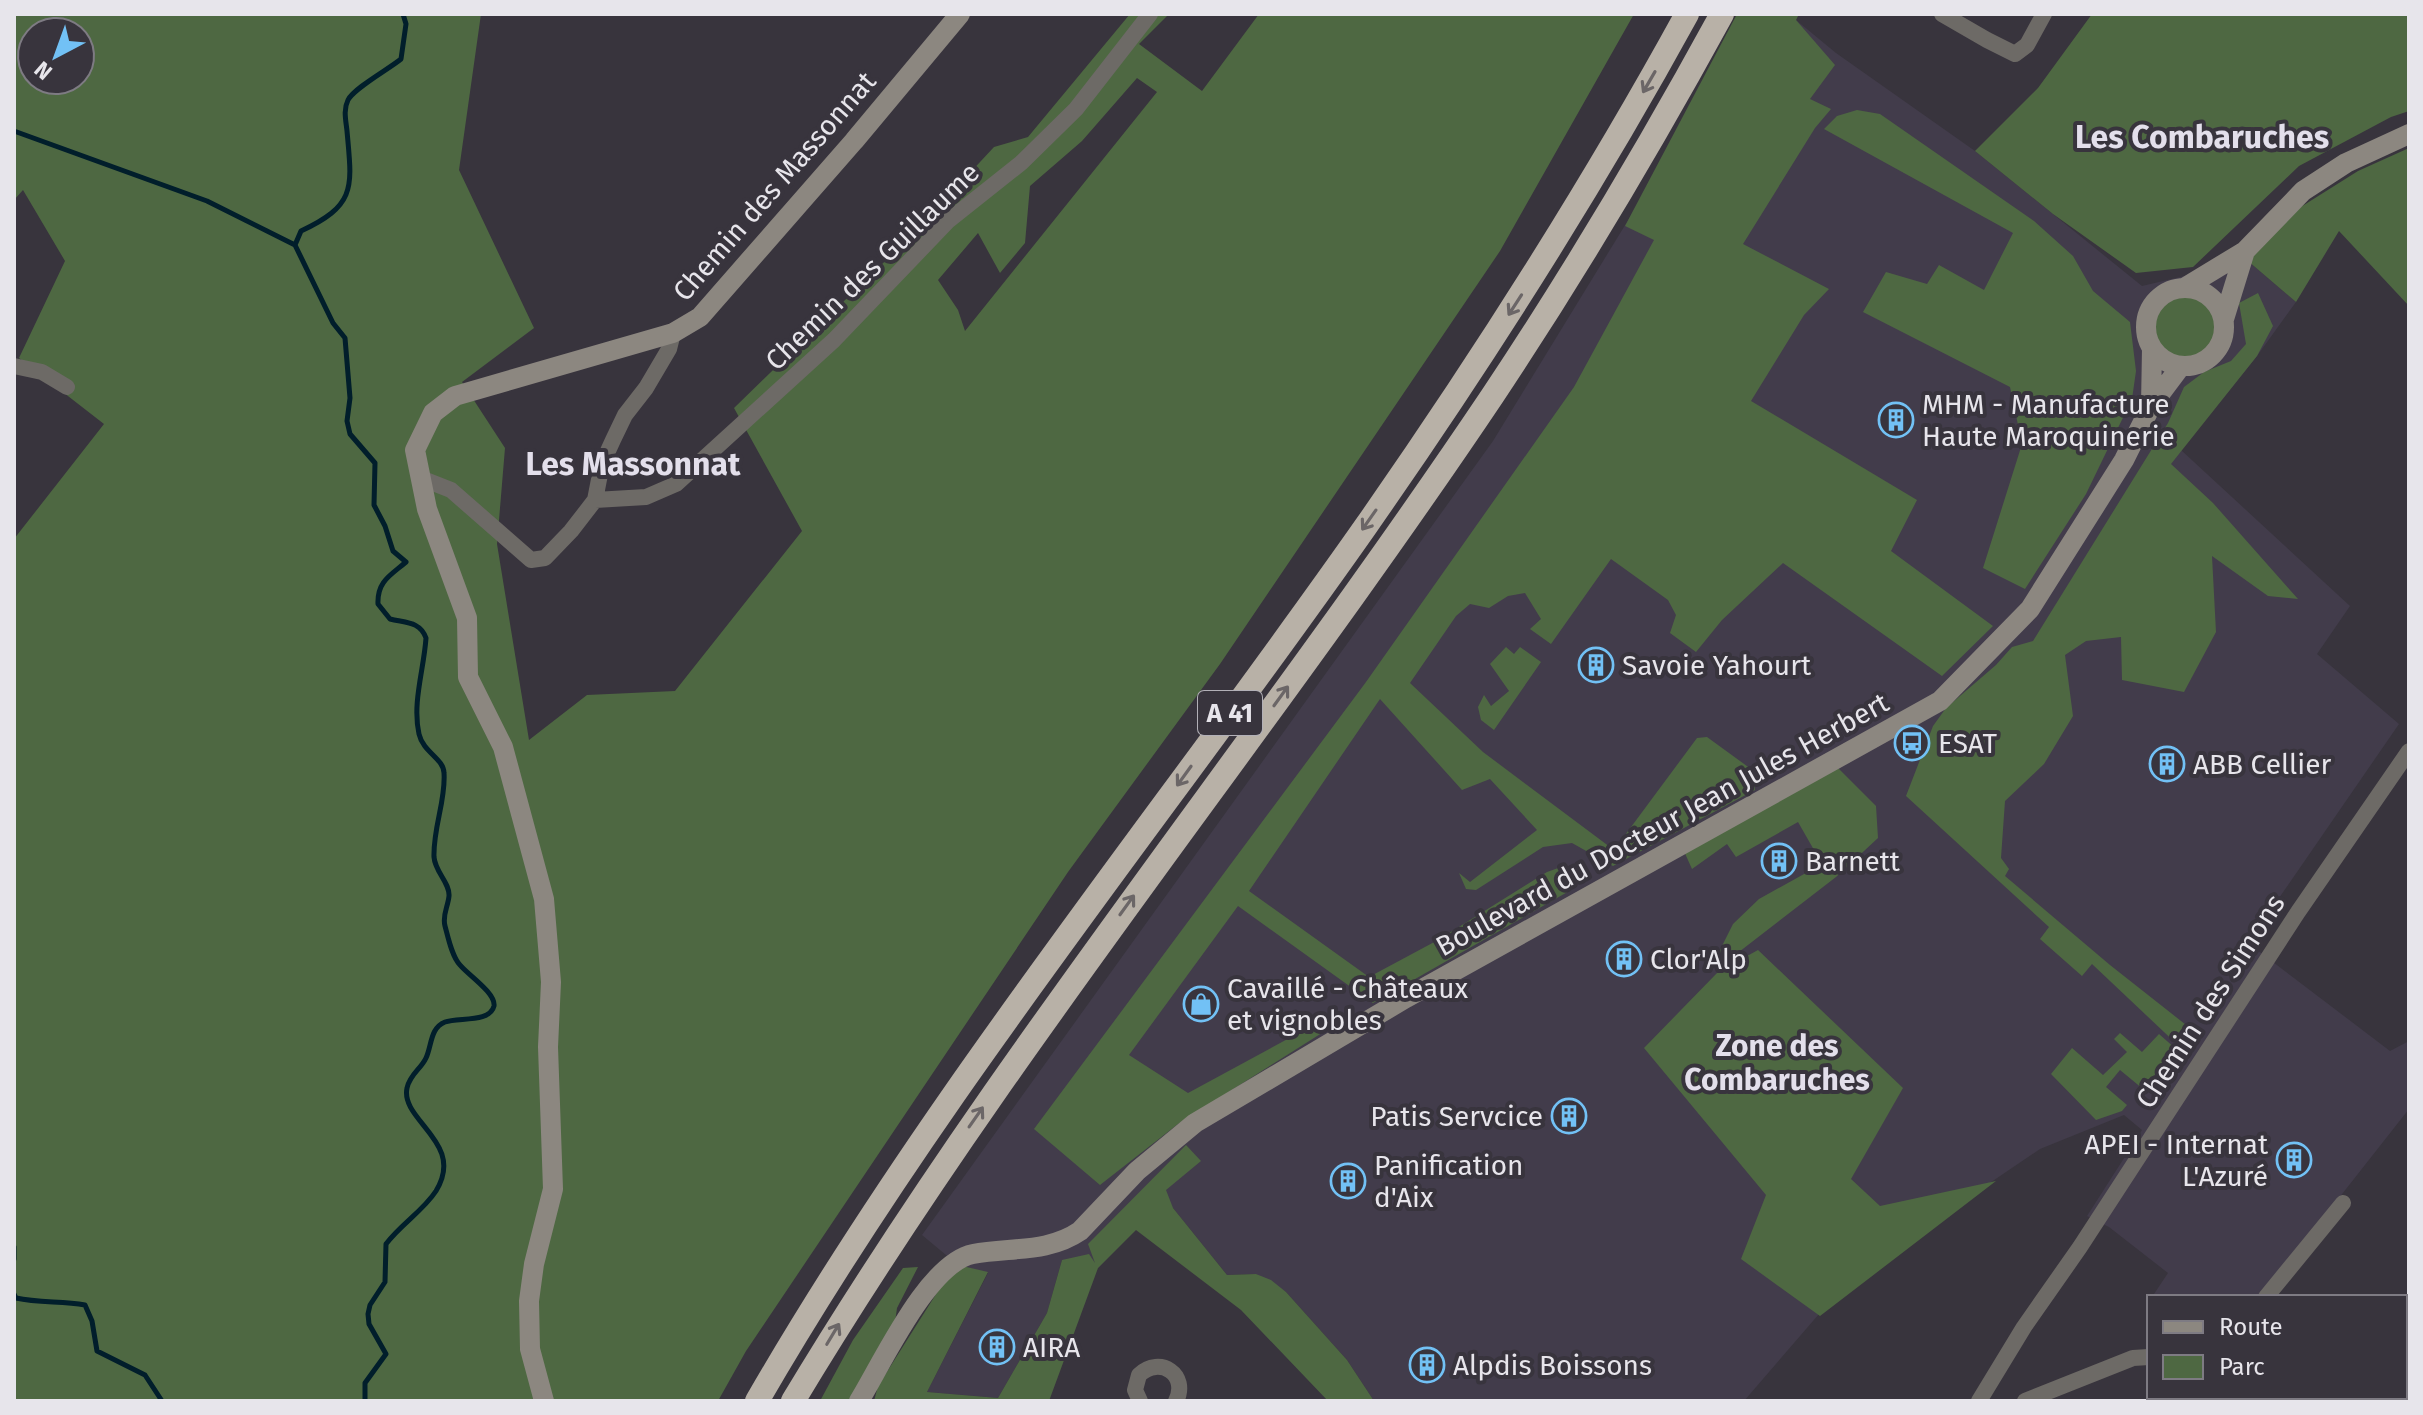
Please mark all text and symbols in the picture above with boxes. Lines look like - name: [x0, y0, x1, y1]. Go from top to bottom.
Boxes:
- north arrow: [16, 16, 96, 96]
- text: N: [29, 56, 58, 86]
- street label: Chemin des Massonnat: [666, 64, 883, 307]
- one-way arrow: [1641, 70, 1657, 93]
- district label: Les Combaruches: [2075, 118, 2329, 156]
- street label: Chemin des Guillaume: [759, 156, 986, 377]
- one-way arrow: [1507, 293, 1523, 316]
- place label: MHM - Manufacture Haute Maroquinerie: [1922, 388, 2175, 453]
- building icon: MHM - Manufacture Haute Maroquinerie: [1877, 401, 1915, 439]
- district label: Les Massonnat: [526, 445, 741, 483]
- one-way arrow: [1361, 509, 1377, 531]
- building icon: Savoie Yahourt: [1577, 646, 1615, 684]
- place label: Savoie Yahourt: [1622, 649, 1812, 682]
- one-way arrow: [1272, 685, 1289, 707]
- street label: Boulevard du Docteur Jean Jules Herbert: [1430, 685, 1895, 963]
- road number: A 41: [1198, 691, 1262, 735]
- bus stop icon: ESAT: [1893, 724, 1931, 762]
- place label: ESAT: [1938, 727, 1997, 760]
- building icon: ABB Cellier: [2148, 745, 2186, 783]
- place label: ABB Cellier: [2193, 748, 2331, 781]
- one-way arrow: [1176, 765, 1193, 786]
- building icon: Barnett: [1760, 842, 1798, 880]
- place label: Barnett: [1805, 845, 1901, 878]
- street label: Chemin des Simons: [2129, 888, 2292, 1114]
- one-way arrow: [1118, 895, 1135, 917]
- building icon: Clor'Alp: [1605, 940, 1643, 978]
- place label: Clor'Alp: [1650, 943, 1747, 976]
- place label: Cavaillé - Châteaux et vignobles: [1227, 972, 1469, 1037]
- shop icon: Cavaillé - Châteaux et vignobles: [1182, 985, 1220, 1023]
- district label: Zone des Combaruches: [1684, 1028, 1870, 1098]
- building icon: Patis Servcice: [1550, 1097, 1588, 1135]
- place label: Patis Servcice: [1370, 1100, 1543, 1133]
- one-way arrow: [968, 1107, 984, 1129]
- place label: APEI - Internat L'Azuré: [2084, 1128, 2269, 1193]
- building icon: APEI - Internat L'Azuré: [2275, 1141, 2313, 1179]
- place label: Panification d'Aix: [1374, 1149, 1523, 1214]
- building icon: Panification d'Aix: [1329, 1162, 1367, 1200]
- legend: [2147, 1295, 2407, 1399]
- text: Route: [2219, 1313, 2283, 1341]
- one-way arrow: [825, 1323, 841, 1346]
- building icon: AIRA: [978, 1328, 1016, 1366]
- place label: AIRA: [1023, 1331, 1080, 1364]
- building icon: Alpdis Boissons: [1408, 1346, 1446, 1384]
- place label: Alpdis Boissons: [1453, 1349, 1652, 1382]
- text: Parc: [2219, 1353, 2265, 1381]

